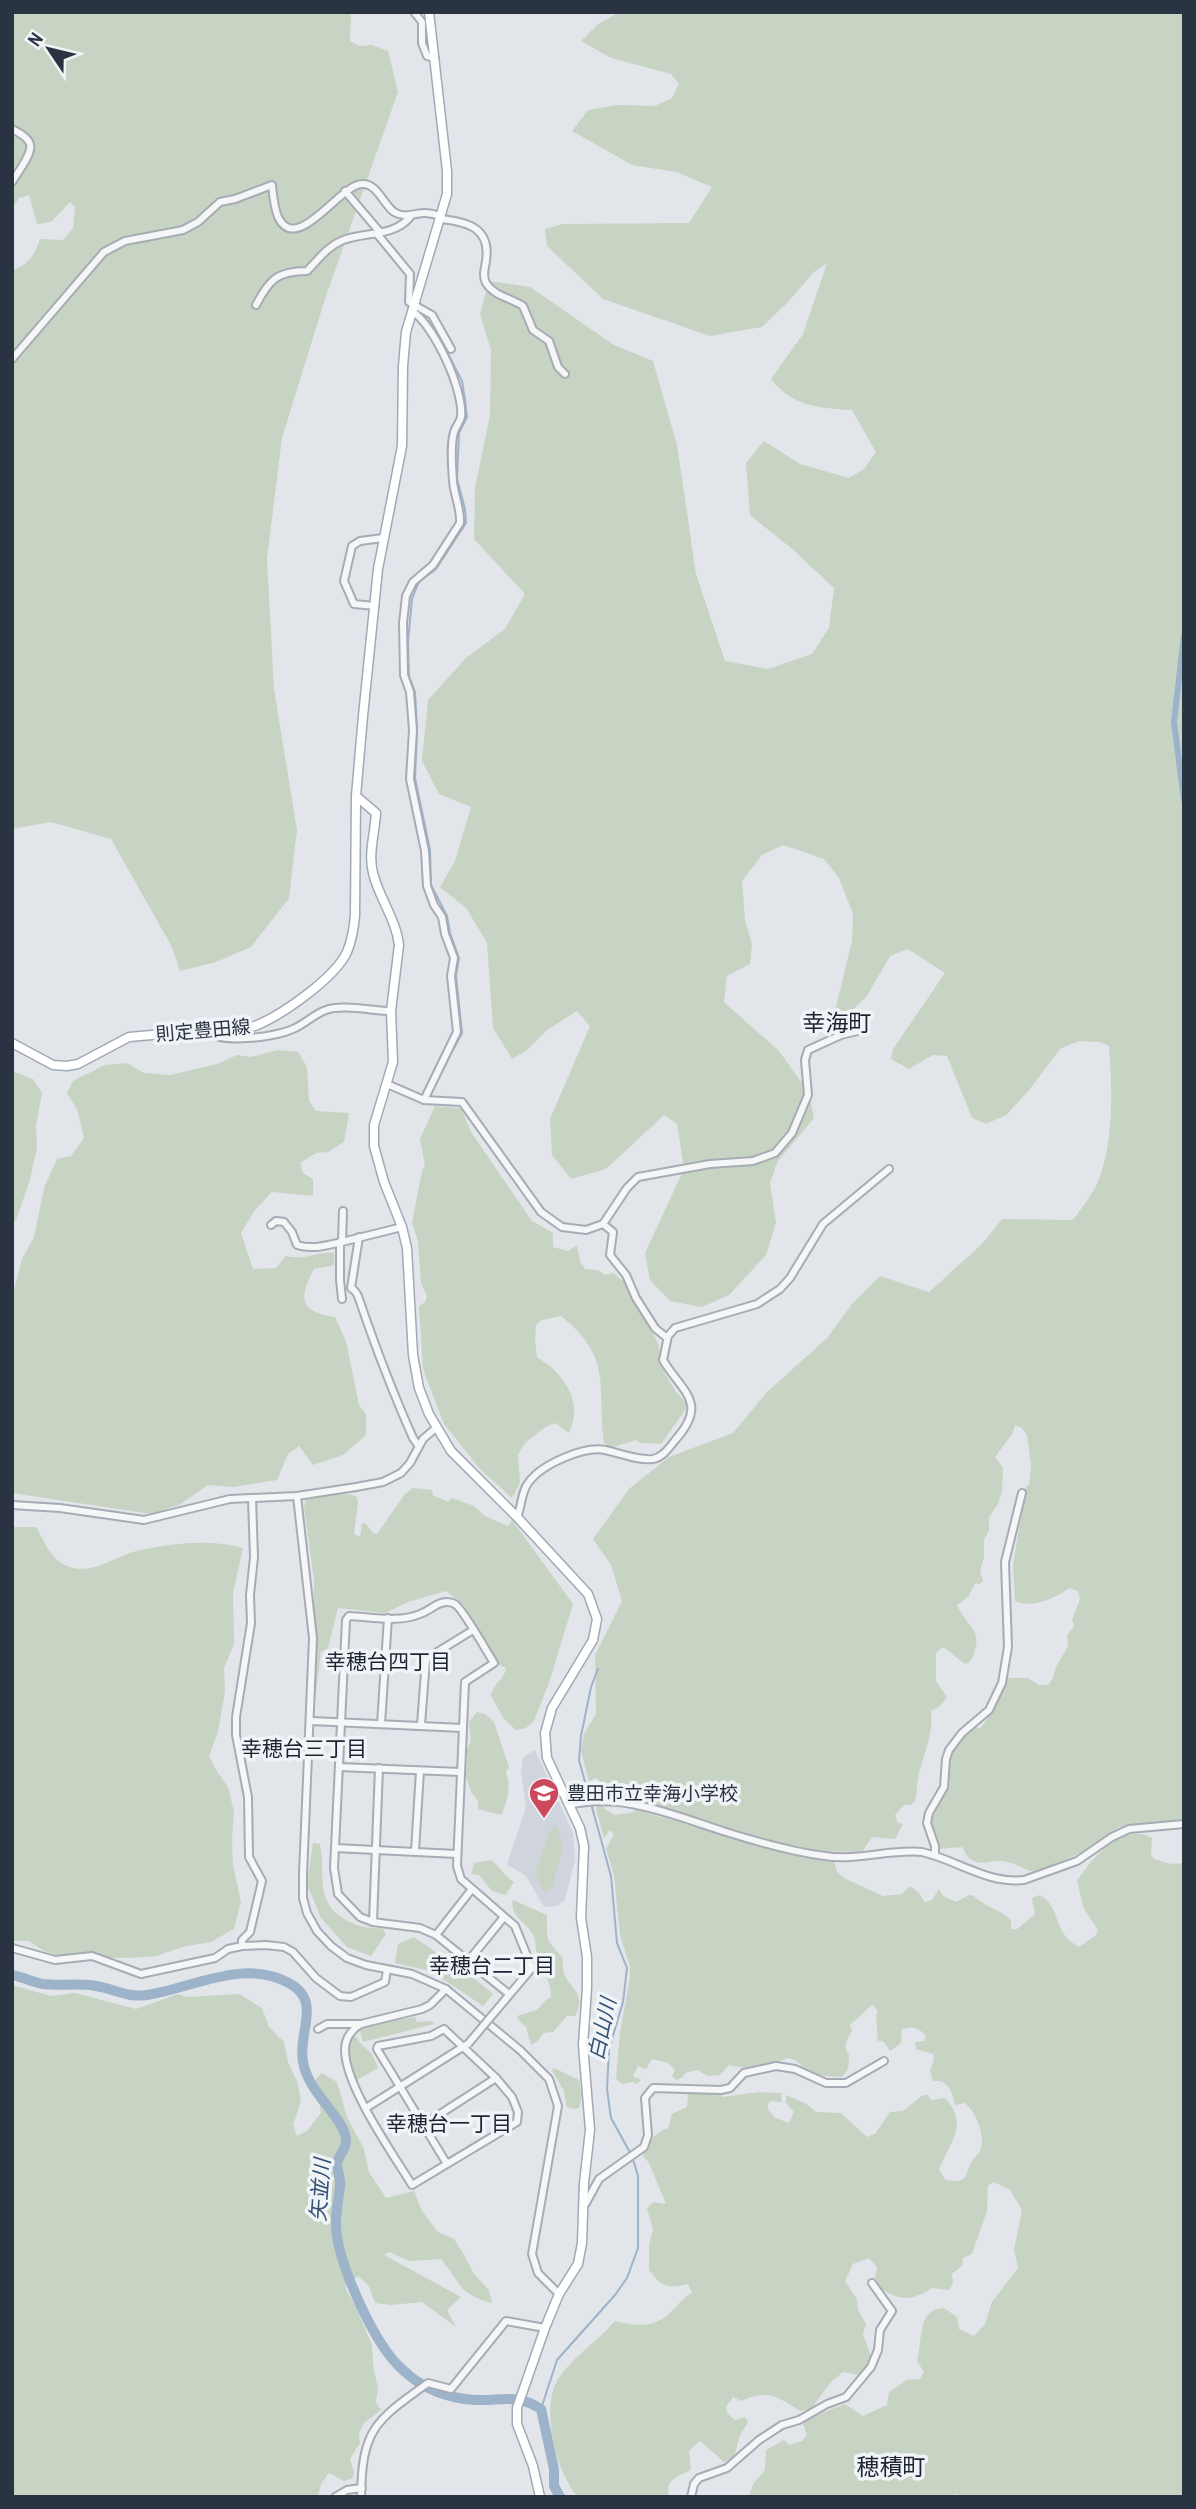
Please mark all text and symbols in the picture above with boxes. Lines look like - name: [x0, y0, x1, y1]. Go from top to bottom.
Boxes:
- north arrow: [14, 14, 84, 84]
- text: N: [21, 27, 49, 51]
- district label: 幸海町: [803, 1007, 872, 1038]
- street label: 則定豊田線: [155, 1013, 251, 1047]
- district label: 幸穂台四丁目: [325, 1647, 451, 1676]
- district label: 幸穂台三丁目: [241, 1734, 367, 1763]
- school or university icon: 豊田市立幸海小学校: [527, 1776, 561, 1820]
- place label: 豊田市立幸海小学校: [567, 1780, 738, 1806]
- district label: 幸穂台二丁目: [429, 1951, 555, 1980]
- water label: 白山川: [581, 1993, 623, 2063]
- district label: 幸穂台一丁目: [386, 2109, 512, 2138]
- water label: 矢並川: [303, 2156, 337, 2222]
- district label: 穂積町: [857, 2451, 926, 2482]

